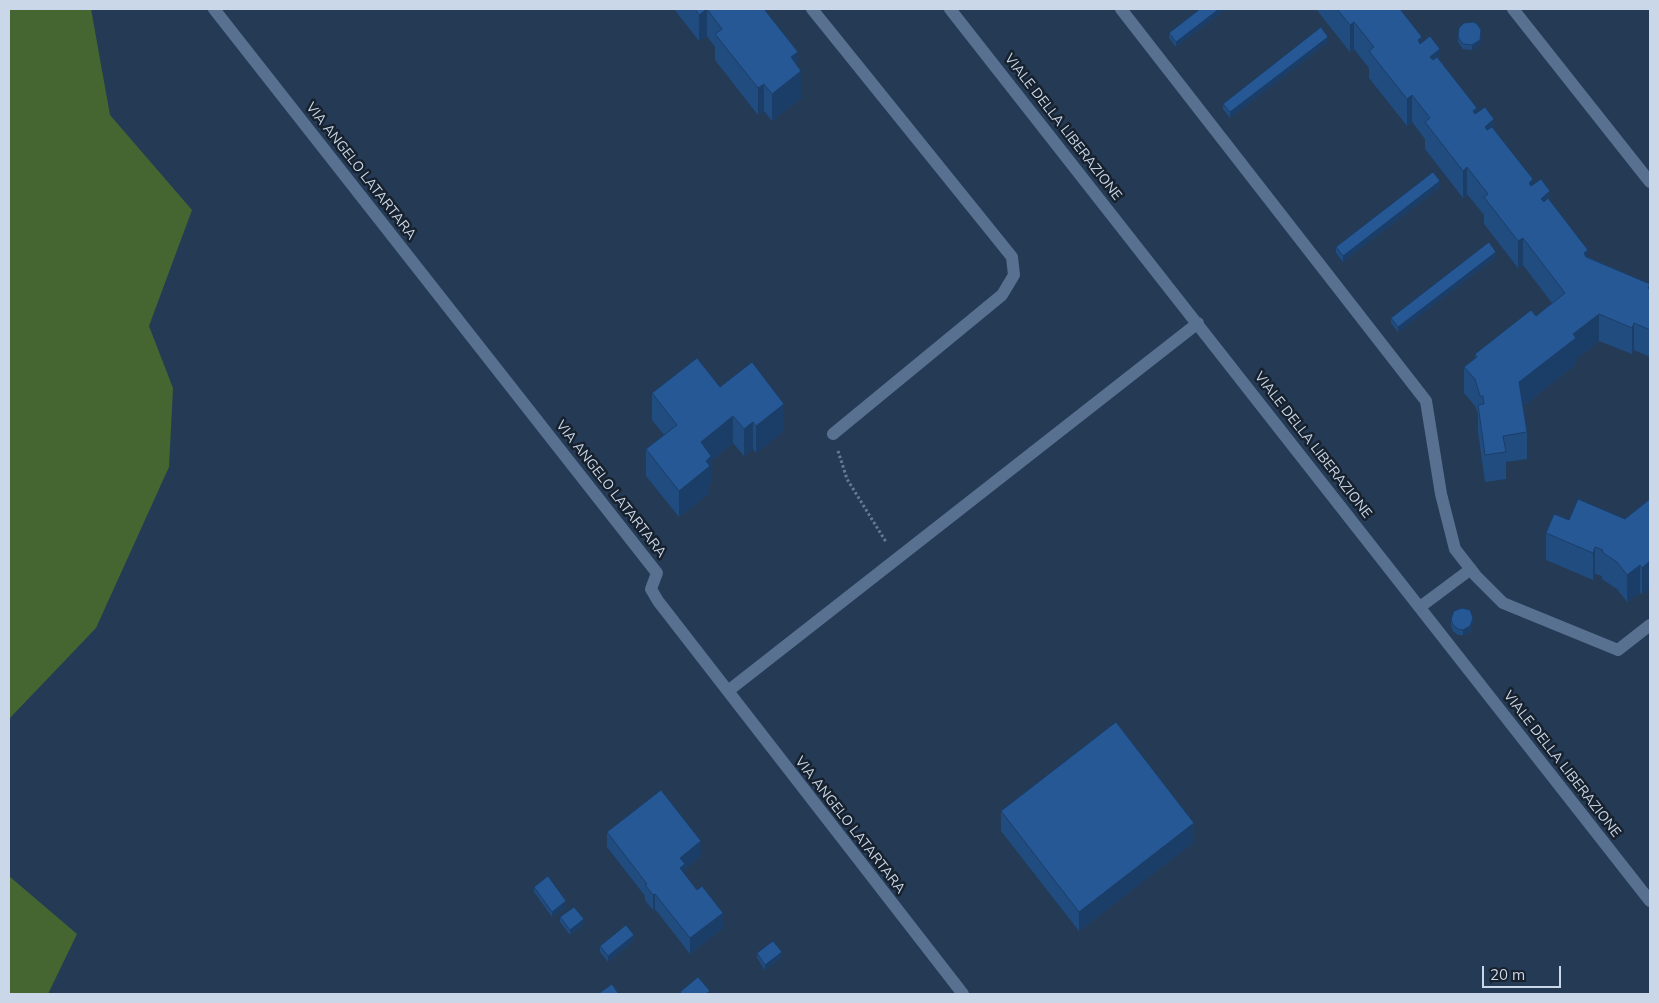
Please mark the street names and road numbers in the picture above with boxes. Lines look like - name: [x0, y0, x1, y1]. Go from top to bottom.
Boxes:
- street label: VIALE DELLA LIBERAZIONE: [1001, 51, 1125, 203]
- street label: VIA ANGELO LATARTARA: [302, 99, 420, 243]
- street label: VIALE DELLA LIBERAZIONE: [1251, 369, 1375, 521]
- street label: VIA ANGELO LATARTARA: [552, 417, 670, 561]
- street label: VIALE DELLA LIBERAZIONE: [1500, 688, 1624, 840]
- street label: VIA ANGELO LATARTARA: [791, 753, 909, 897]

